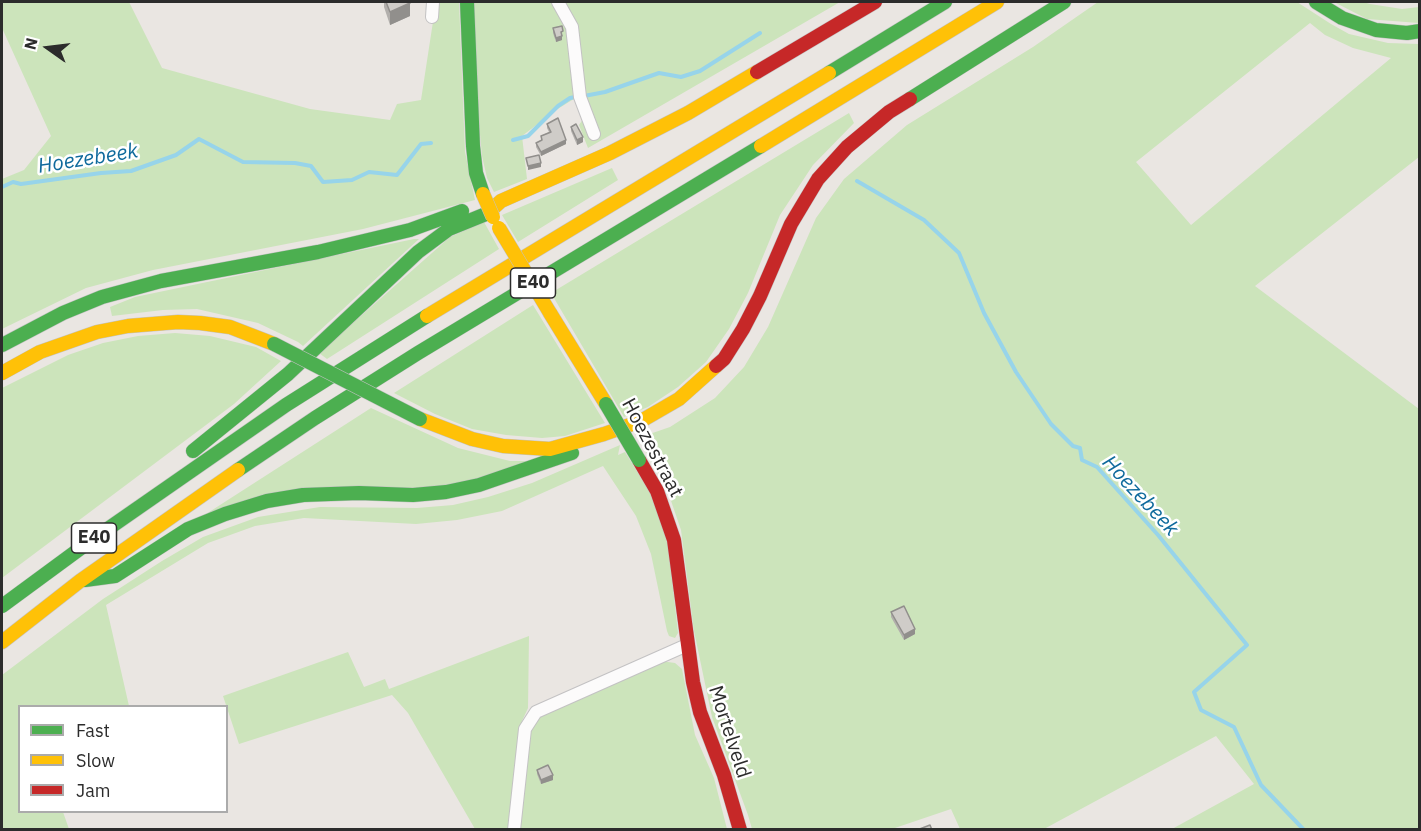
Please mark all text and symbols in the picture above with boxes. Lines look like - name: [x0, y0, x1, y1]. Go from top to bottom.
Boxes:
- north arrow: [18, 18, 78, 78]
- text: N: [19, 36, 42, 52]
- water label: Hoezebeek: [36, 139, 140, 179]
- road number: E40: [510, 268, 556, 298]
- street label: Hoezestraat: [616, 394, 688, 502]
- water label: Hoezebeek: [1096, 451, 1184, 541]
- road number: E40: [72, 523, 116, 553]
- street label: Mortelveld: [703, 683, 755, 781]
- legend: [18, 705, 228, 813]
- text: Fast: [76, 719, 110, 742]
- text: Slow: [76, 749, 115, 772]
- text: Jam: [76, 779, 111, 802]

